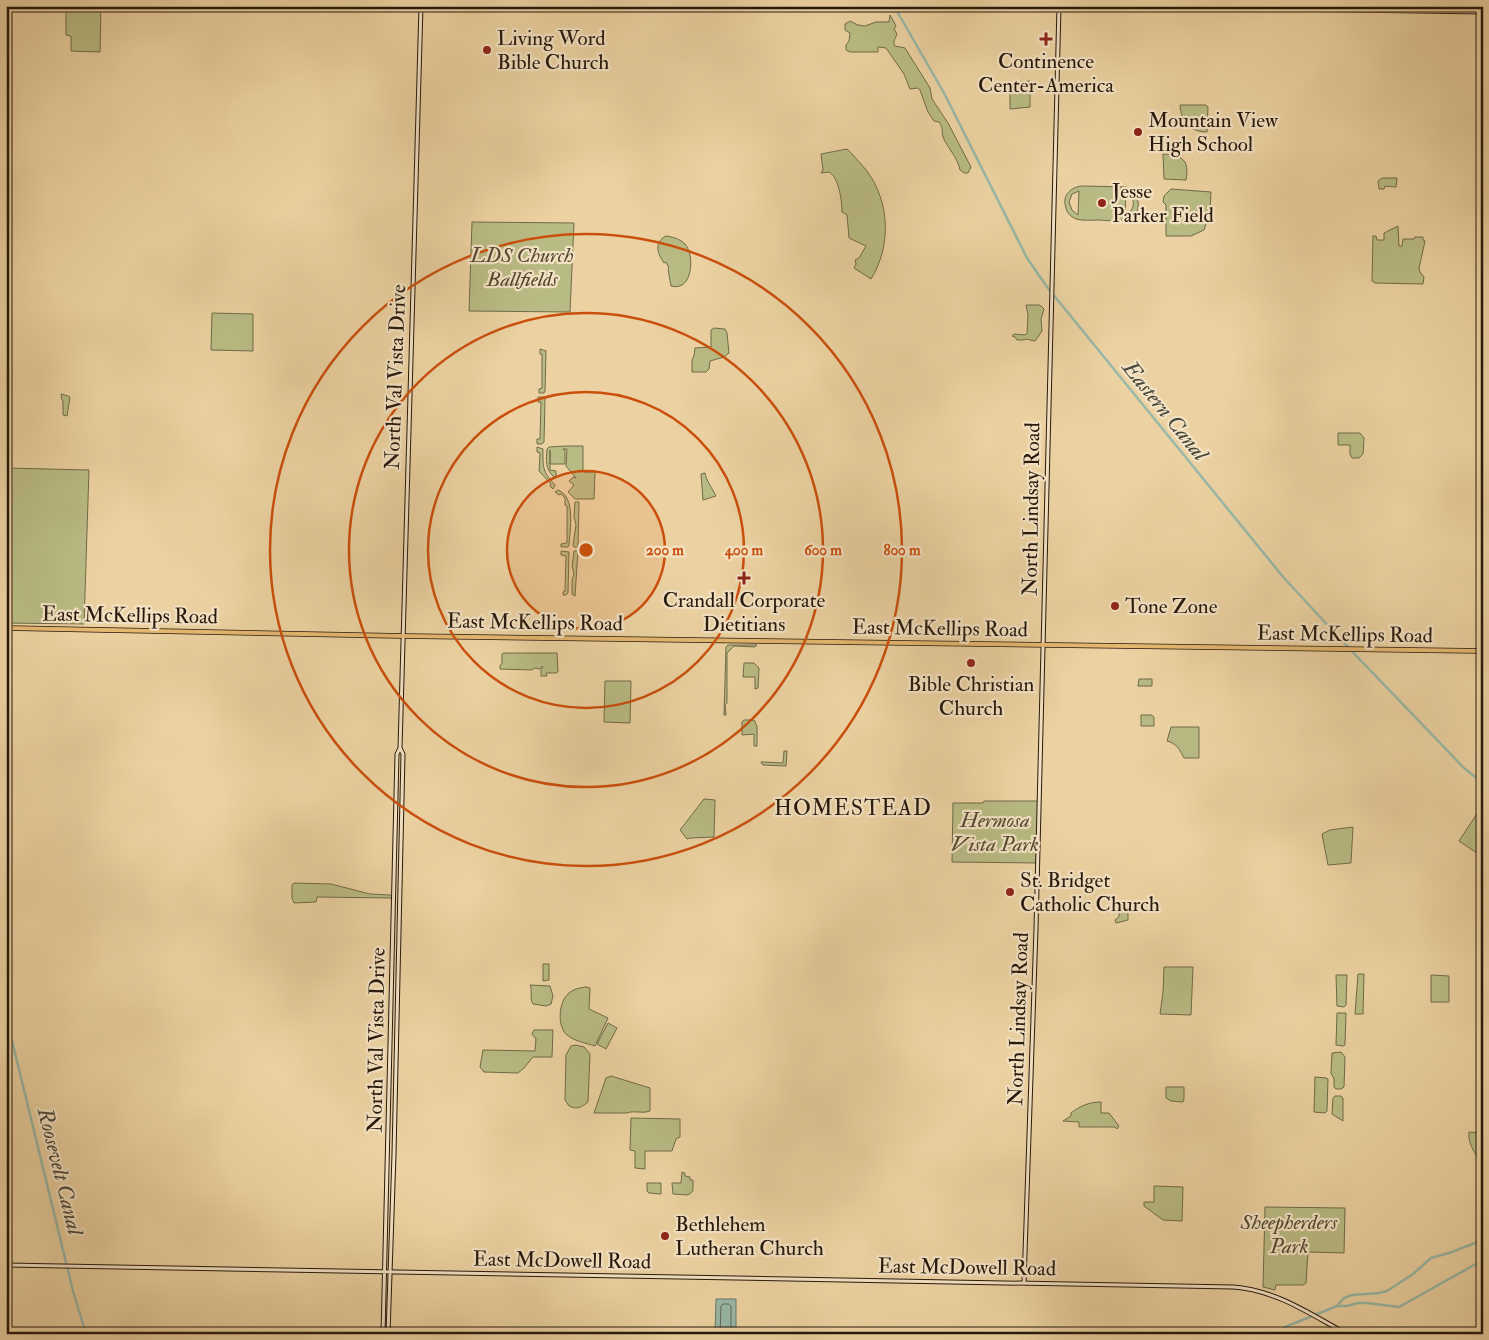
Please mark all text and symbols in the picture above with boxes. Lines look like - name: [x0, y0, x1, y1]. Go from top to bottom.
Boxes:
- place label: Living Word Bible Church: [497, 25, 609, 76]
- marker: Continence Center-America: [1039, 32, 1053, 46]
- marker: Living Word Bible Church: [481, 44, 493, 56]
- place label: Continence Center-America: [978, 48, 1114, 99]
- place label: Mountain View High School: [1148, 107, 1279, 158]
- marker: Mountain View High School: [1132, 126, 1144, 138]
- place label: Jesse Parker Field: [1111, 178, 1214, 229]
- marker: Jesse Parker Field: [1096, 197, 1108, 209]
- park label: LDS Church Ballfields: [469, 242, 574, 293]
- street label: North Val Vista Drive: [379, 284, 412, 470]
- water label: Eastern Canal: [1115, 353, 1215, 468]
- street label: North Lindsay Road: [1016, 421, 1047, 596]
- centre of rings: [577, 541, 595, 559]
- text: 200 m: [646, 541, 684, 560]
- text: 400 m: [724, 541, 763, 560]
- text: 600 m: [804, 541, 842, 560]
- text: 800 m: [883, 541, 921, 560]
- marker: Crandall Corporate Dietitians: [737, 571, 751, 585]
- place label: Crandall Corporate Dietitians: [663, 587, 826, 638]
- place label: Tone Zone: [1125, 593, 1218, 620]
- street label: East McKellips Road: [42, 600, 219, 631]
- marker: Tone Zone: [1109, 600, 1121, 612]
- street label: East McKellips Road: [447, 607, 624, 638]
- street label: East McKellips Road: [852, 613, 1029, 644]
- street label: East McKellips Road: [1257, 619, 1434, 650]
- marker: Bible Christian Church: [965, 657, 977, 669]
- place label: Bible Christian Church: [908, 671, 1035, 722]
- district label: HOMESTEAD: [774, 794, 932, 822]
- park label: Hermosa Vista Park: [951, 807, 1039, 858]
- place label: St. Bridget Catholic Church: [1020, 867, 1160, 918]
- marker: St. Bridget Catholic Church: [1004, 886, 1016, 898]
- street label: North Lindsay Road: [1002, 931, 1035, 1106]
- street label: North Val Vista Drive: [361, 947, 392, 1133]
- water label: Roosevelt Canal: [30, 1104, 90, 1239]
- park label: Sheepherders Park: [1240, 1209, 1339, 1260]
- place label: Bethlehem Lutheran Church: [675, 1211, 824, 1262]
- marker: Bethlehem Lutheran Church: [659, 1230, 671, 1242]
- street label: East McDowell Road: [473, 1245, 652, 1276]
- street label: East McDowell Road: [878, 1252, 1057, 1283]

